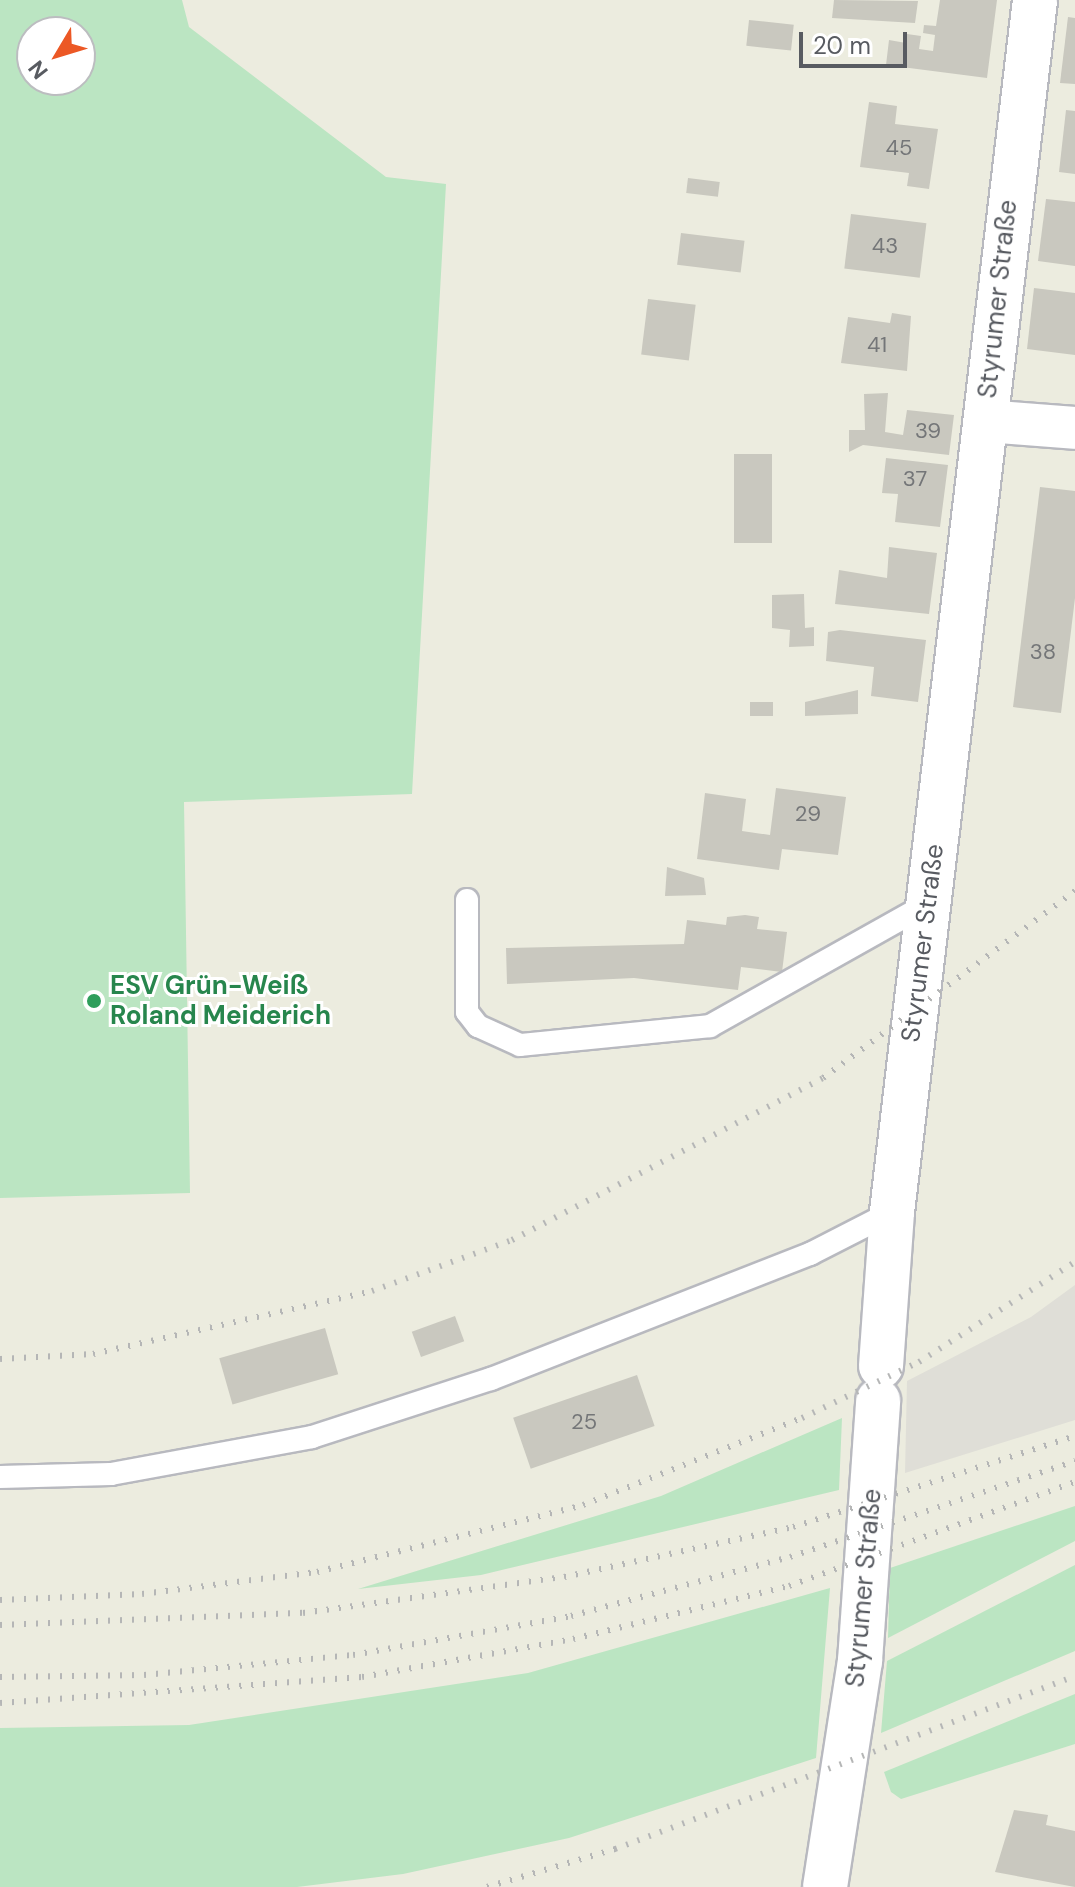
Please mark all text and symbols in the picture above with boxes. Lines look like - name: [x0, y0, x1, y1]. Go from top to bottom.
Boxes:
- north arrow: [16, 16, 96, 96]
- scale bar: [803, 16, 911, 66]
- text: 20 m: [813, 30, 871, 61]
- text: N: [22, 55, 55, 85]
- house number: 45: [886, 135, 912, 161]
- street label: Styrumer Straße: [972, 198, 1024, 400]
- house number: 43: [872, 233, 898, 259]
- house number: 41: [867, 332, 887, 358]
- house number: 39: [915, 418, 941, 444]
- house number: 37: [903, 466, 927, 492]
- house number: 38: [1030, 639, 1056, 665]
- house number: 29: [795, 801, 821, 827]
- street label: Styrumer Straße: [895, 842, 951, 1044]
- place label: ESV Grün-Weiß Roland Meiderich: [110, 970, 331, 1032]
- marker: ESV Grün-Weiß Roland Meiderich: [85, 992, 103, 1010]
- house number: 25: [571, 1409, 597, 1435]
- street label: Styrumer Straße: [840, 1487, 888, 1689]

